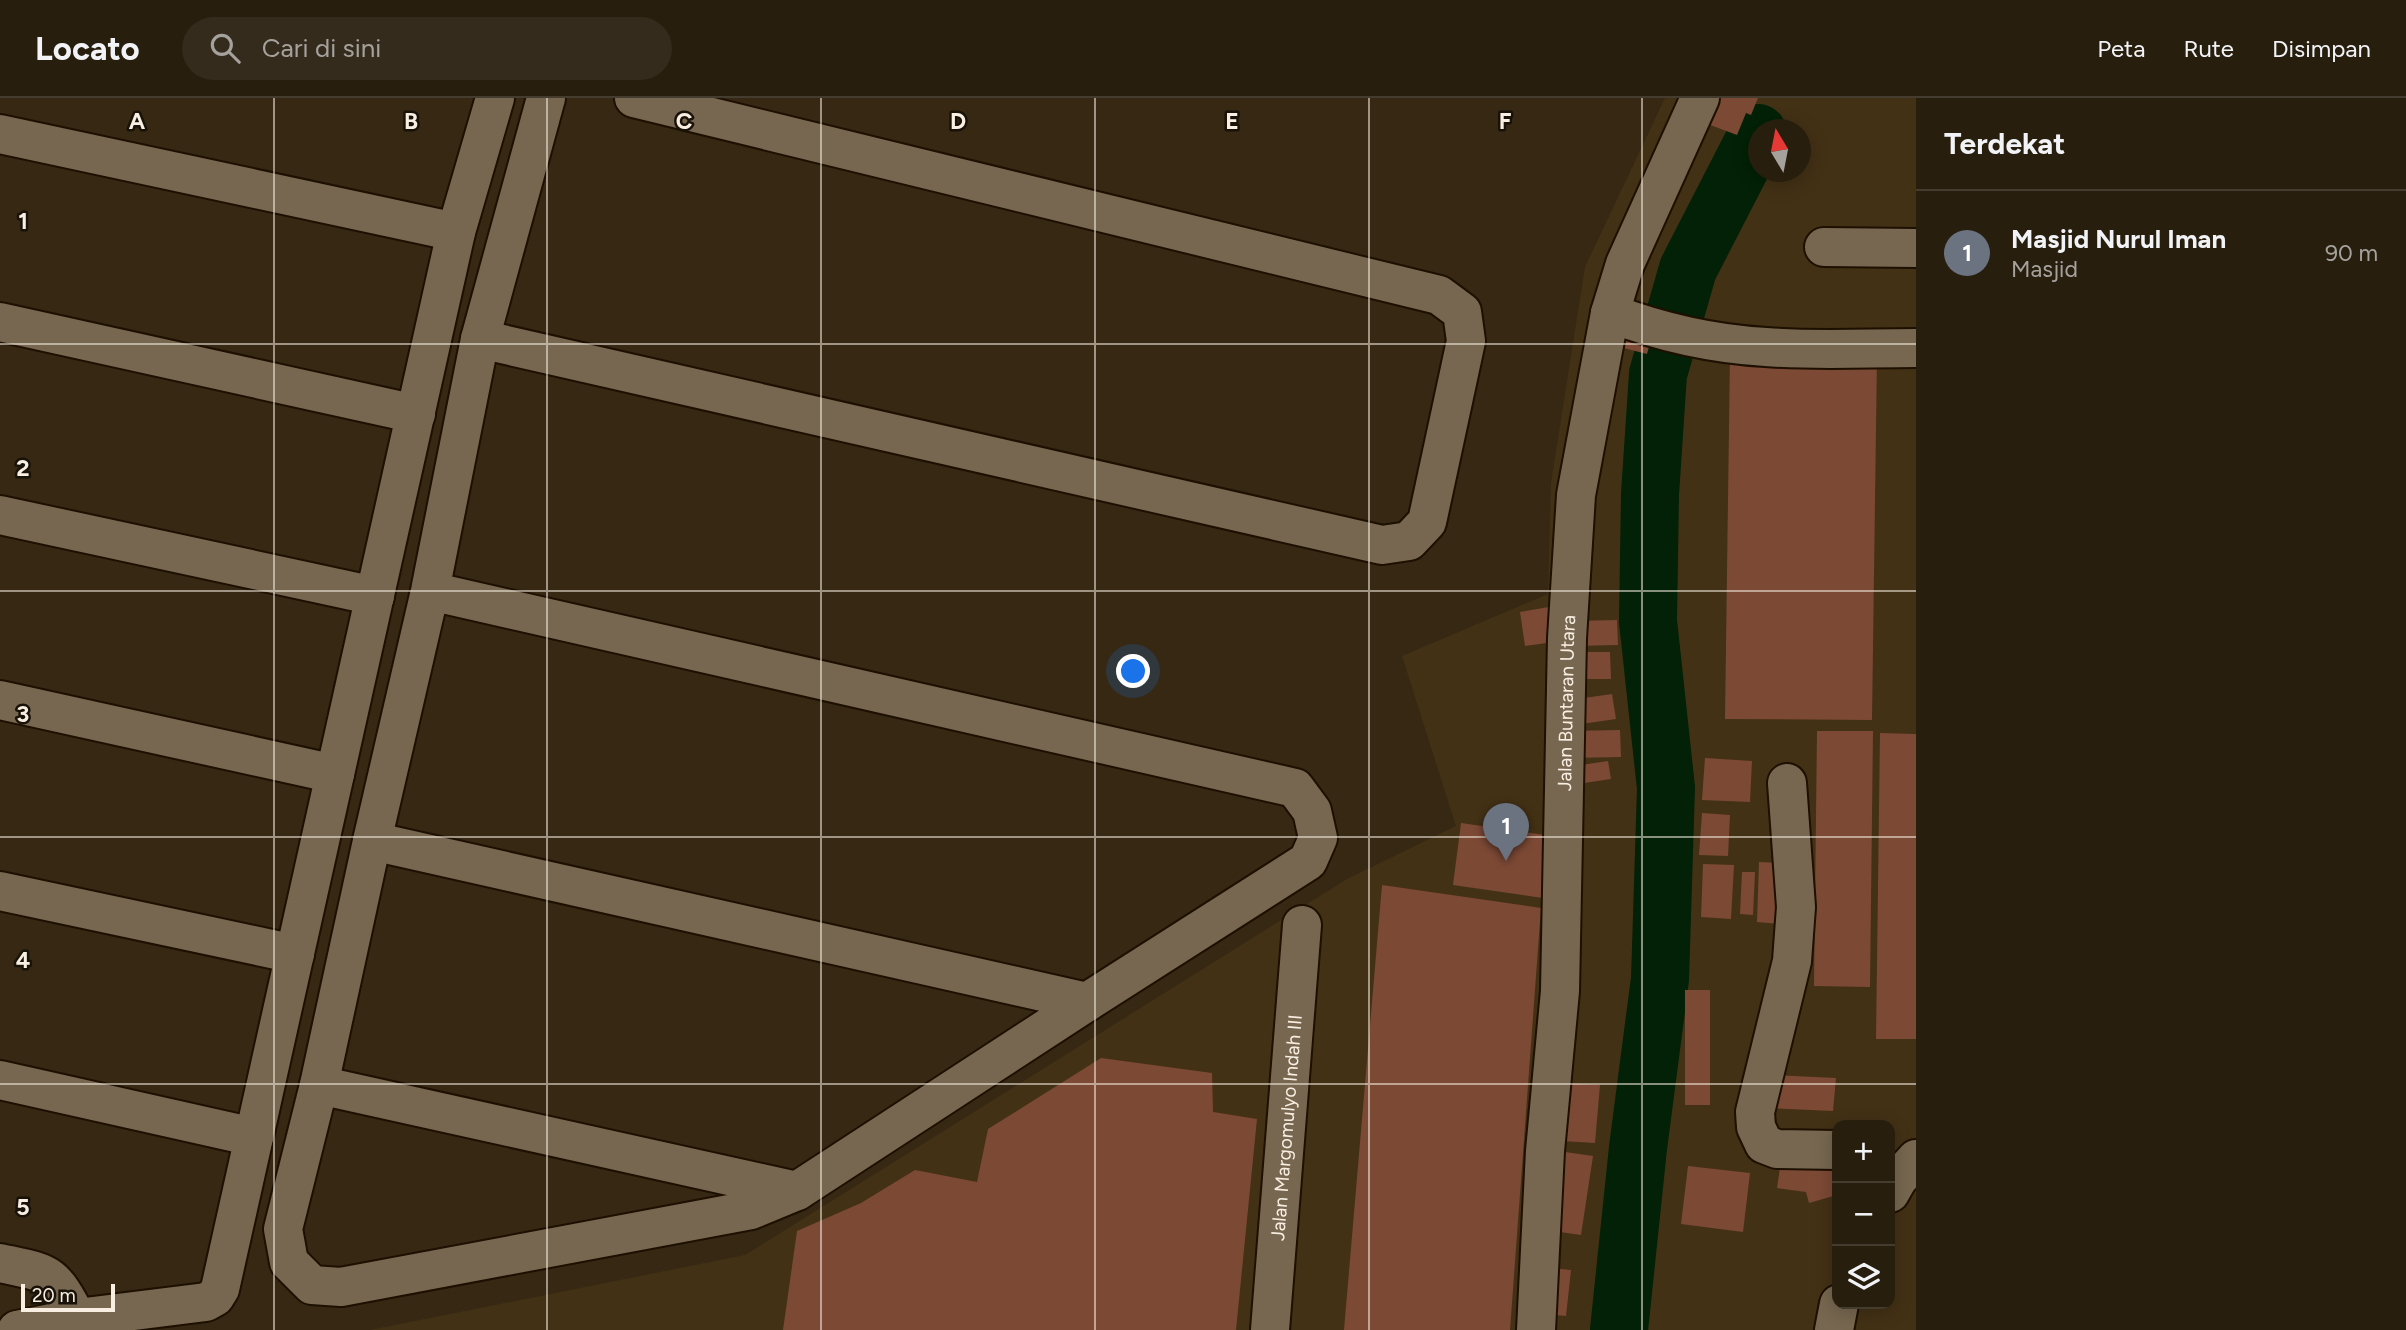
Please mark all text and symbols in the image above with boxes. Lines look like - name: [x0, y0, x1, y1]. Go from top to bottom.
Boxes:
- search box: [182, 17, 672, 80]
- text: Locato: [35, 29, 140, 68]
- icon: search: [206, 29, 244, 67]
- text: Cari di sini: [262, 32, 381, 64]
- text: Peta: [2097, 34, 2145, 63]
- text: Rute: [2183, 34, 2234, 63]
- text: Disimpan: [2272, 34, 2371, 63]
- text: A: [129, 107, 146, 135]
- text: B: [404, 107, 418, 135]
- text: C: [676, 107, 693, 135]
- text: D: [950, 107, 966, 135]
- text: E: [1225, 107, 1239, 135]
- text: F: [1499, 107, 1512, 135]
- north arrow: [1748, 119, 1811, 182]
- text: Terdekat: [1944, 125, 2065, 162]
- text: 1: [18, 207, 28, 235]
- text: Masjid Nurul Iman: [2011, 223, 2226, 255]
- text: 1: [1962, 239, 1972, 267]
- text: 90 m: [2325, 239, 2378, 267]
- text: Masjid: [2011, 255, 2078, 283]
- text: 2: [16, 454, 30, 482]
- street label: Jalan Buntaran Utara: [1553, 614, 1580, 791]
- your location: [1116, 654, 1150, 688]
- text: 3: [17, 700, 29, 728]
- pin: 1: [1483, 803, 1529, 861]
- text: 4: [16, 946, 30, 974]
- street label: Jalan Margomulyo Indah III: [1266, 1014, 1307, 1242]
- map controls: [1832, 1120, 1895, 1309]
- button: +: [1832, 1120, 1895, 1183]
- button: −: [1832, 1183, 1895, 1246]
- text: 5: [16, 1193, 30, 1221]
- button: layers: [1832, 1246, 1895, 1309]
- scale bar: [21, 1281, 116, 1313]
- text: 20 m: [32, 1284, 76, 1307]

